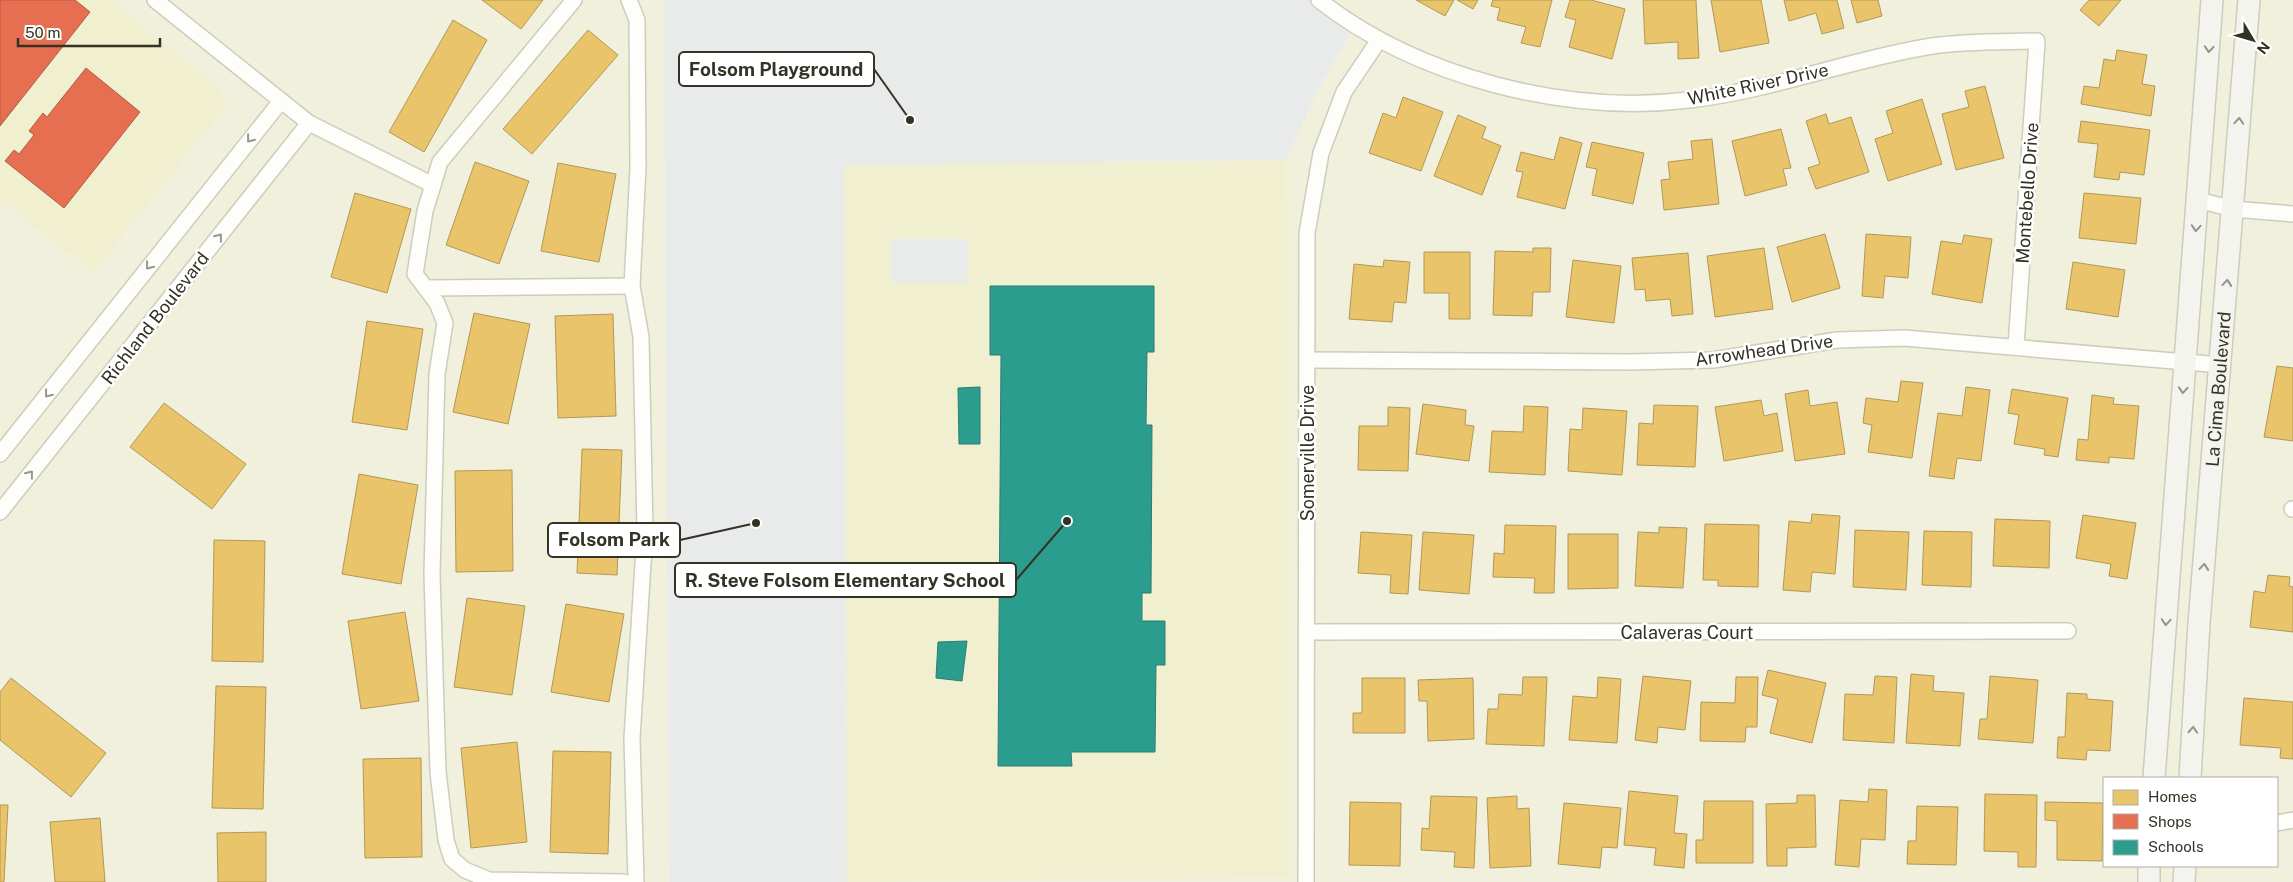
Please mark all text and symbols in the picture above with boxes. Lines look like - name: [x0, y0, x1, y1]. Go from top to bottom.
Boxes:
- scale bar: [18, 15, 160, 47]
- north arrow: [2228, 15, 2278, 65]
- text: 50 m: [25, 24, 60, 41]
- text: N: [2254, 39, 2273, 57]
- one-way arrow: [2203, 45, 2214, 53]
- callout: Folsom Playground: [679, 52, 874, 86]
- text: Folsom Playground: [689, 58, 863, 80]
- street label: White River Drive: [1686, 59, 1830, 109]
- one-way arrow: [2233, 117, 2244, 125]
- street label: Montebello Drive: [2012, 122, 2042, 264]
- one-way arrow: [248, 133, 256, 142]
- one-way arrow: [2190, 224, 2201, 232]
- one-way arrow: [213, 234, 221, 243]
- street label: Richland Boulevard: [97, 248, 213, 388]
- one-way arrow: [147, 260, 155, 269]
- one-way arrow: [2222, 279, 2233, 287]
- street label: La Cima Boulevard: [2201, 311, 2234, 467]
- street label: Arrowhead Drive: [1694, 330, 1834, 370]
- street label: Somerville Drive: [1297, 385, 1318, 521]
- one-way arrow: [2178, 386, 2189, 394]
- one-way arrow: [45, 388, 54, 397]
- one-way arrow: [25, 471, 33, 480]
- callout: Folsom Park: [548, 523, 680, 557]
- text: Folsom Park: [558, 528, 670, 550]
- callout: R. Steve Folsom Elementary School: [675, 563, 1016, 597]
- one-way arrow: [2198, 563, 2209, 571]
- text: R. Steve Folsom Elementary School: [685, 569, 1005, 591]
- one-way arrow: [2161, 618, 2172, 626]
- street label: Calaveras Court: [1620, 622, 1754, 643]
- one-way arrow: [2188, 725, 2199, 733]
- legend: [2103, 777, 2278, 867]
- text: Homes: [2148, 788, 2197, 805]
- text: Shops: [2148, 813, 2192, 830]
- text: Schools: [2148, 838, 2204, 855]

